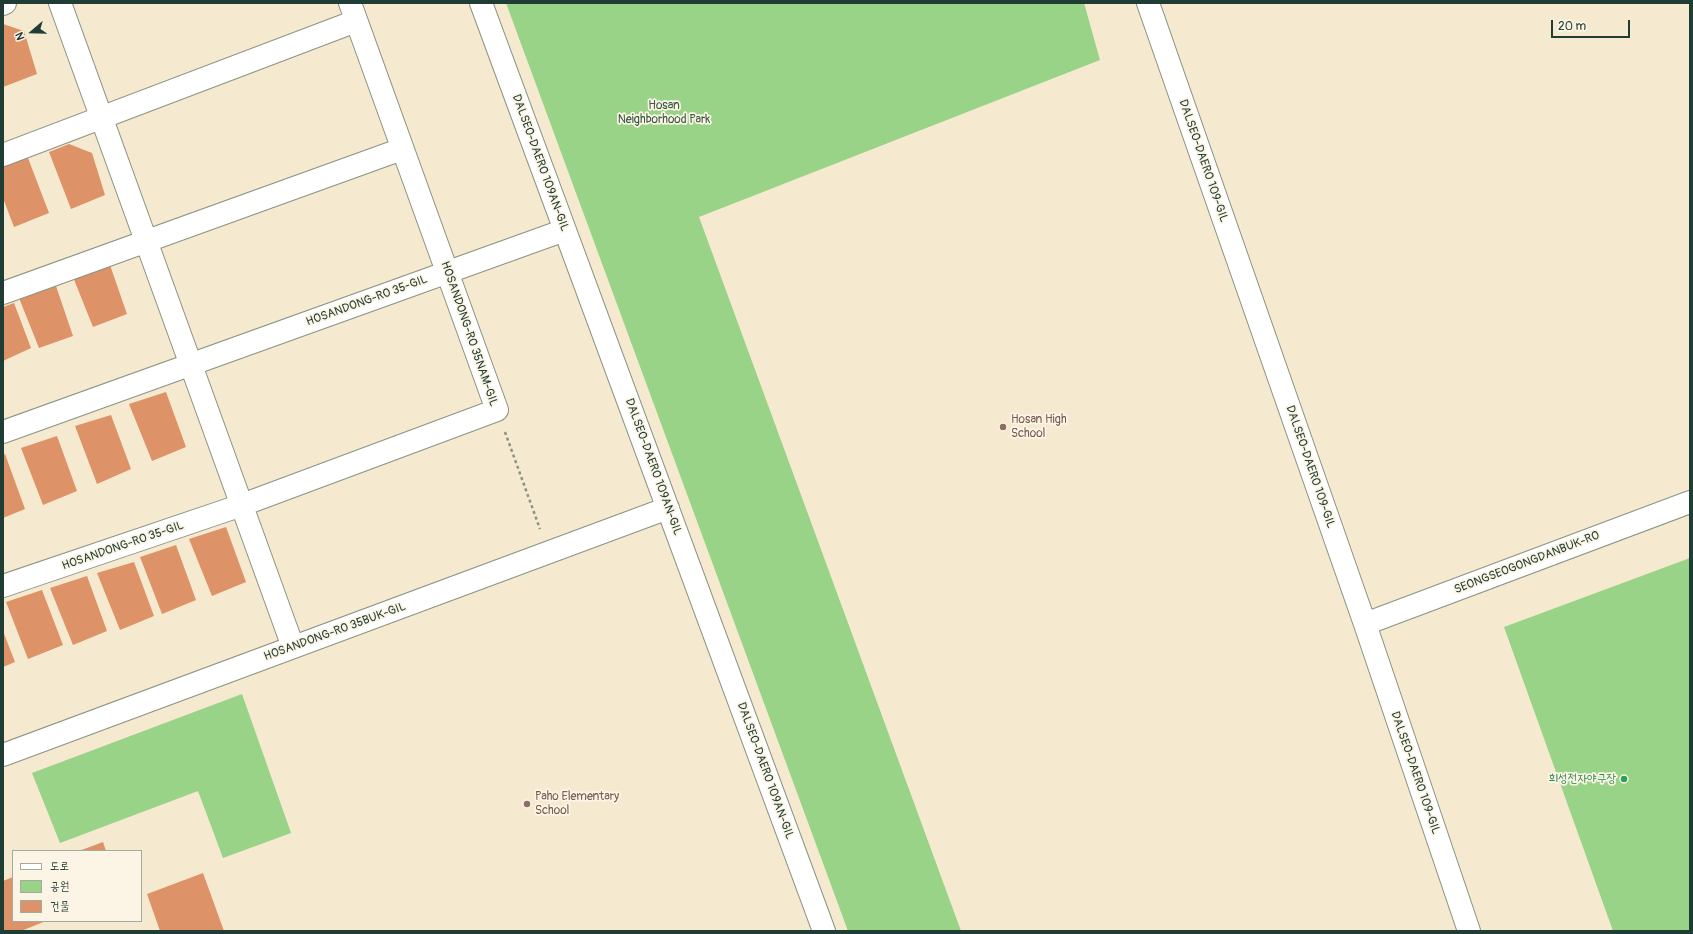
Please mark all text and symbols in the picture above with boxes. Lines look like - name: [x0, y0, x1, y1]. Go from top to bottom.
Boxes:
- north arrow: [12, 12, 52, 52]
- scale bar: [1553, 12, 1632, 38]
- text: 20 m: [1558, 19, 1586, 34]
- text: N: [13, 31, 28, 42]
- street label: DALSEO-DAERO 109AN-GIL: [508, 92, 572, 234]
- street label: DALSEO-DAERO 109-GIL: [1175, 98, 1231, 224]
- park label: Hosan Neighborhood Park: [618, 99, 710, 127]
- street label: HOSANDONG-RO 35NAM-GIL: [437, 260, 501, 408]
- street label: HOSANDONG-RO 35-GIL: [304, 272, 430, 330]
- street label: DALSEO-DAERO 109AN-GIL: [621, 396, 685, 538]
- street label: DALSEO-DAERO 109-GIL: [1282, 404, 1338, 530]
- place label: Hosan High School: [1011, 413, 1067, 441]
- marker: Hosan High School: [998, 422, 1008, 432]
- street label: HOSANDONG-RO 35-GIL: [60, 518, 186, 574]
- street label: SEONGSEOGONGDANBUK-RO: [1452, 529, 1602, 597]
- street label: HOSANDONG-RO 35BUK-GIL: [262, 600, 408, 664]
- street label: DALSEO-DAERO 109AN-GIL: [733, 700, 797, 842]
- street label: DALSEO-DAERO 109-GIL: [1387, 710, 1443, 836]
- place label: 희성전자야구장: [1548, 772, 1616, 786]
- marker: 희성전자야구장: [1619, 774, 1629, 784]
- place label: Paho Elementary School: [535, 790, 619, 818]
- marker: Paho Elementary School: [522, 799, 532, 809]
- legend: [12, 850, 142, 922]
- text: 도로: [50, 859, 69, 874]
- text: 공원: [50, 879, 69, 894]
- text: 건물: [50, 899, 69, 914]

